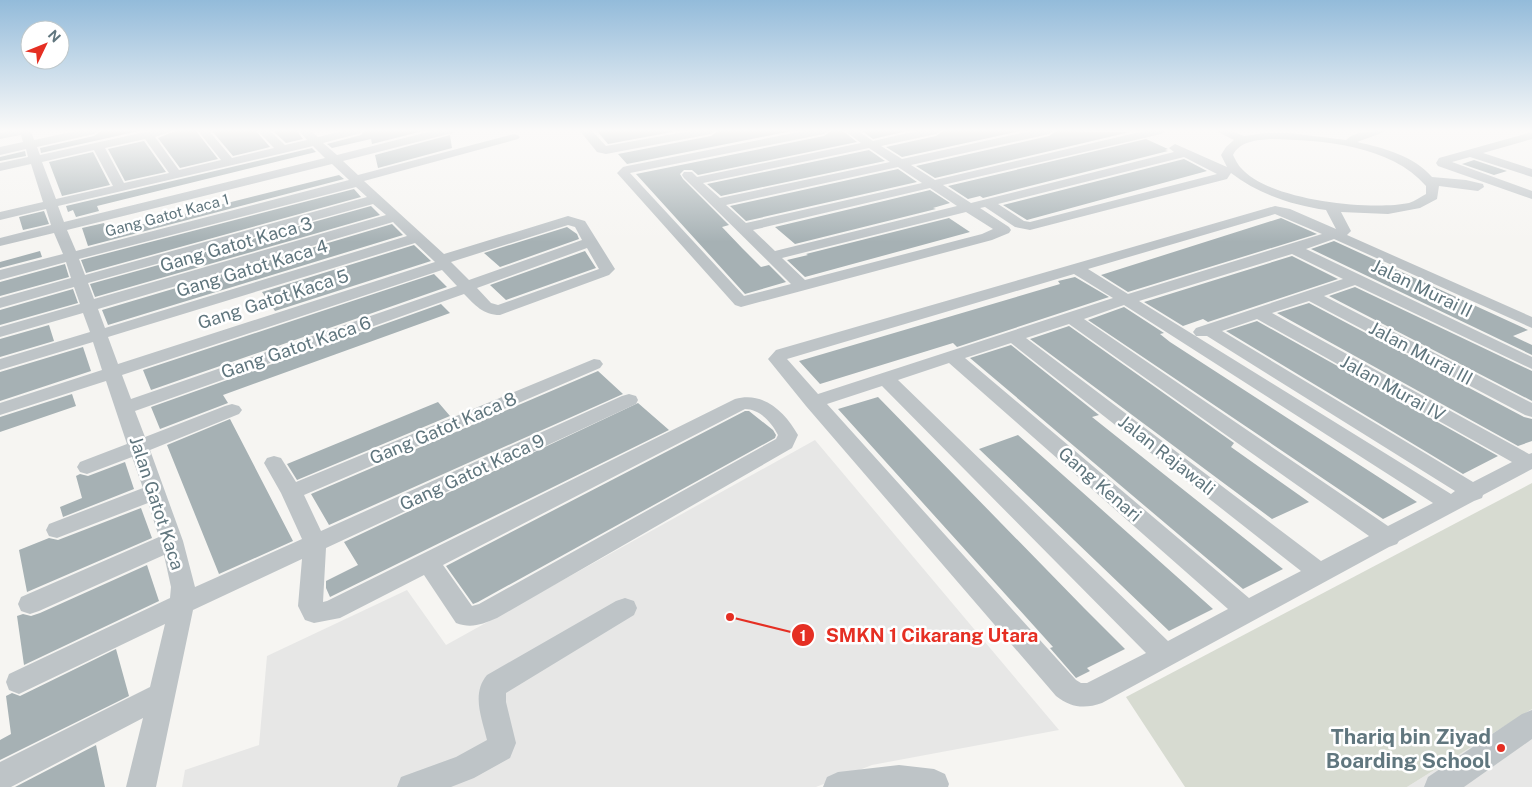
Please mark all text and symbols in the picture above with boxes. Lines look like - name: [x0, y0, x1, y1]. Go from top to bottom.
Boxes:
- north arrow: [20, 20, 70, 70]
- text: N: [45, 27, 64, 46]
- street label: Gang Gatot Kaca 1: [103, 190, 231, 240]
- street label: Gang Gatot Kaca 3: [158, 212, 314, 276]
- street label: Gang Gatot Kaca 4: [174, 235, 330, 301]
- street label: Jalan Murai II: [1368, 255, 1476, 321]
- street label: Gang Gatot Kaca 5: [195, 265, 351, 333]
- street label: Gang Gatot Kaca 6: [218, 312, 374, 382]
- street label: Jalan Murai III: [1366, 317, 1476, 389]
- street label: Jalan Murai IV: [1337, 351, 1449, 425]
- street label: Gang Gatot Kaca 8: [366, 388, 520, 468]
- street label: Jalan Rajawali: [1114, 411, 1220, 499]
- street label: Gang Gatot Kaca 9: [396, 429, 548, 515]
- street label: Jalan Gatot Kaca: [125, 433, 189, 573]
- street label: Gang Kenari: [1054, 442, 1146, 526]
- callout: SMKN 1 Cikarang Utara: [790, 618, 1048, 652]
- text: SMKN 1 Cikarang Utara: [826, 624, 1038, 646]
- text: 1: [800, 627, 806, 644]
- place label: Thariq bin Ziyad Boarding School: [1326, 724, 1491, 773]
- marker: Thariq bin Ziyad Boarding School: [1495, 742, 1507, 754]

